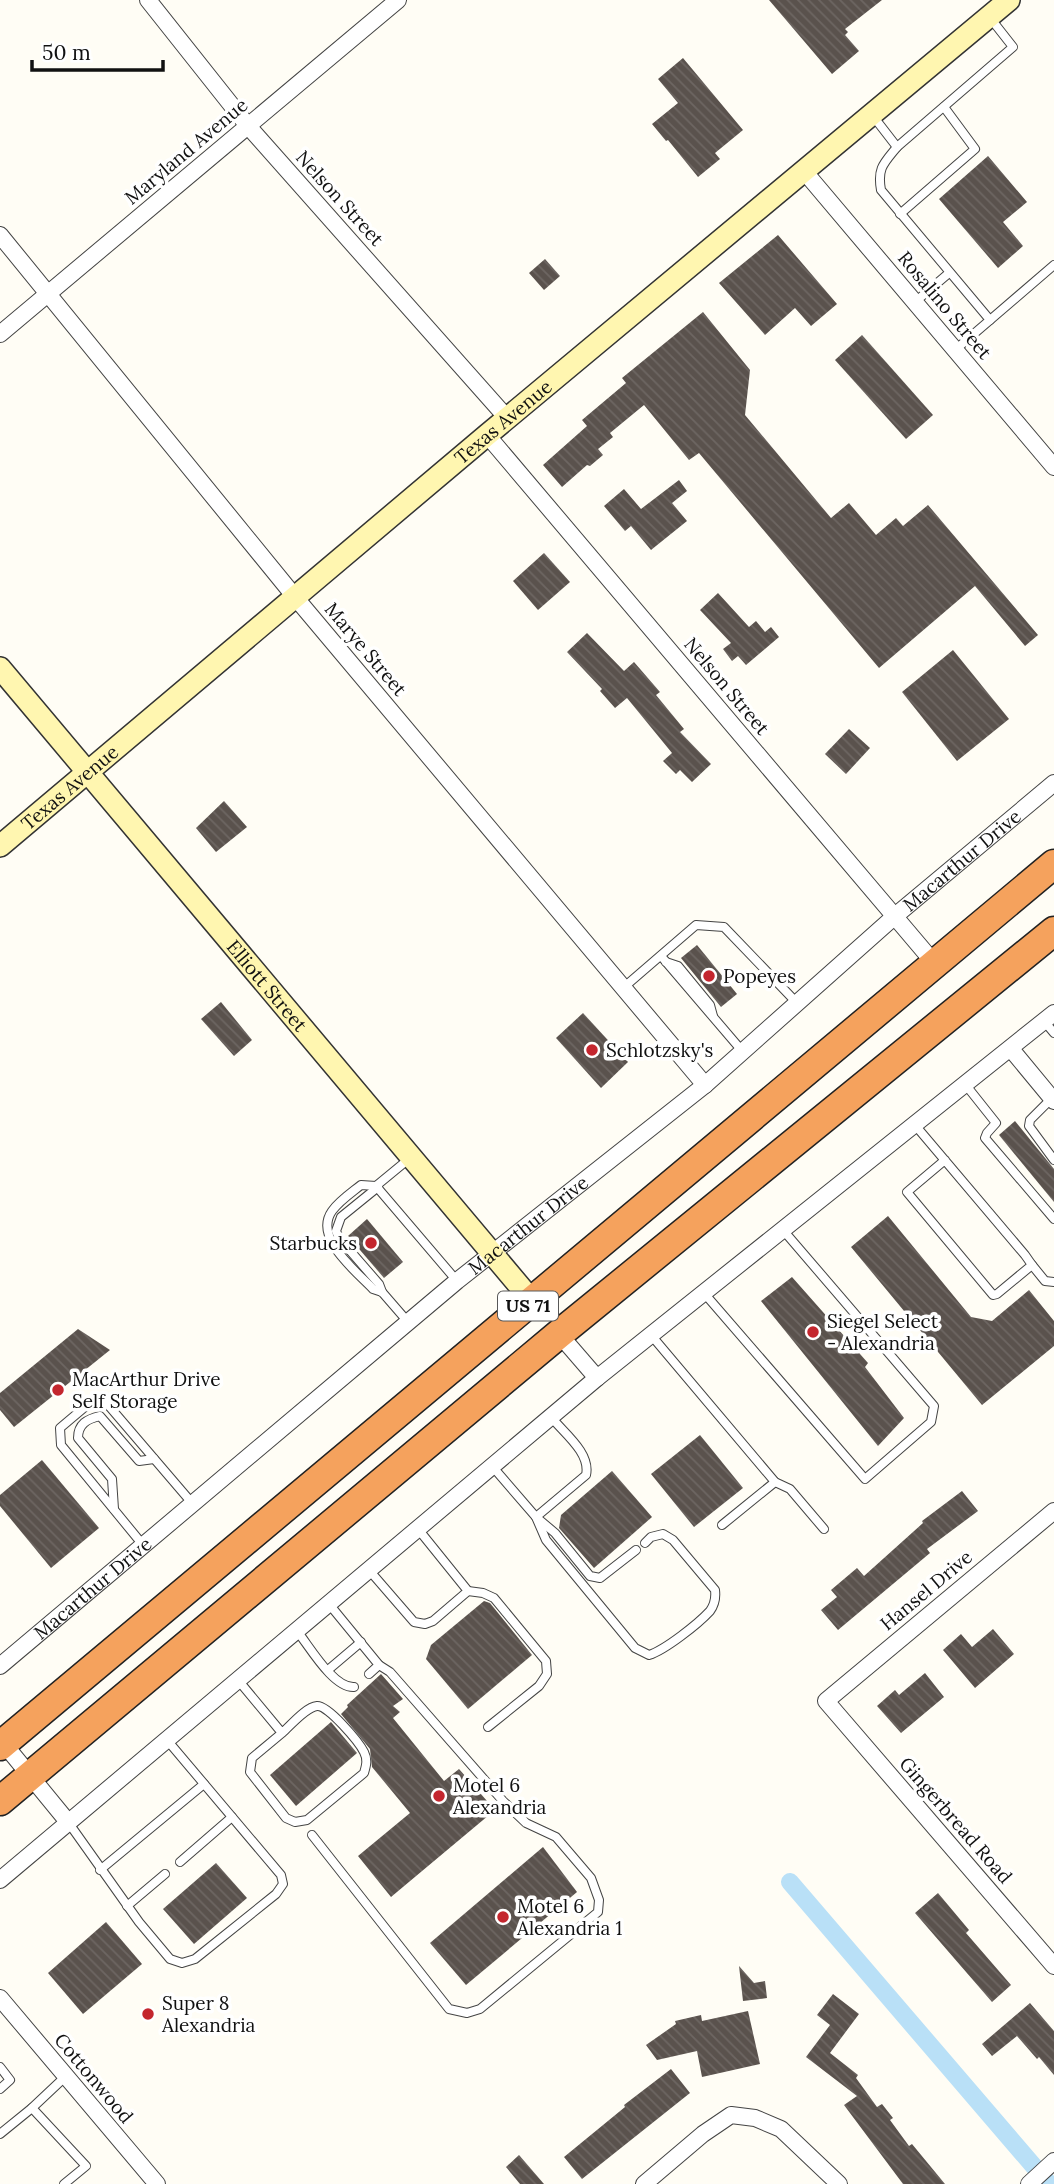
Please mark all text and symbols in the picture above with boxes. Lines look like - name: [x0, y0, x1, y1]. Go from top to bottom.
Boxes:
- scale bar: [32, 28, 163, 72]
- text: 50 m: [42, 39, 91, 66]
- street label: Maryland Avenue: [120, 93, 252, 209]
- street label: Nelson Street: [291, 145, 390, 251]
- street label: Rosalino Street: [893, 246, 998, 364]
- street label: Texas Avenue: [449, 374, 557, 469]
- street label: Marye Street: [320, 597, 412, 701]
- street label: Nelson Street: [679, 632, 775, 740]
- street label: Texas Avenue: [16, 740, 123, 835]
- street label: Macarthur Drive: [898, 804, 1026, 916]
- street label: Elliott Street: [222, 935, 313, 1037]
- place label: Popeyes: [723, 964, 796, 988]
- marker: Popeyes: [701, 968, 717, 984]
- place label: Schlotzsky's: [606, 1038, 714, 1062]
- marker: Schlotzsky's: [584, 1042, 600, 1058]
- street label: Macarthur Drive: [463, 1170, 593, 1280]
- place label: Starbucks: [269, 1231, 357, 1255]
- marker: Starbucks: [363, 1235, 379, 1251]
- road number: US 71: [498, 1292, 558, 1321]
- place label: Siegel Select - Alexandria: [827, 1309, 939, 1355]
- marker: Siegel Select - Alexandria: [805, 1324, 821, 1340]
- place label: MacArthur Drive Self Storage: [72, 1367, 220, 1413]
- marker: MacArthur Drive Self Storage: [50, 1382, 66, 1398]
- street label: Macarthur Drive: [29, 1532, 156, 1644]
- street label: Hansel Drive: [875, 1545, 977, 1635]
- street label: Gingerbread Road: [895, 1752, 1017, 1888]
- place label: Motel 6 Alexandria: [452, 1773, 547, 1819]
- marker: Motel 6 Alexandria: [431, 1788, 447, 1804]
- place label: Motel 6 Alexandria 1: [516, 1894, 622, 1940]
- marker: Motel 6 Alexandria 1: [495, 1909, 511, 1925]
- place label: Super 8 Alexandria: [161, 1991, 256, 2037]
- marker: Super 8 Alexandria: [140, 2006, 156, 2022]
- street label: Cottonwood: [49, 2028, 139, 2128]

